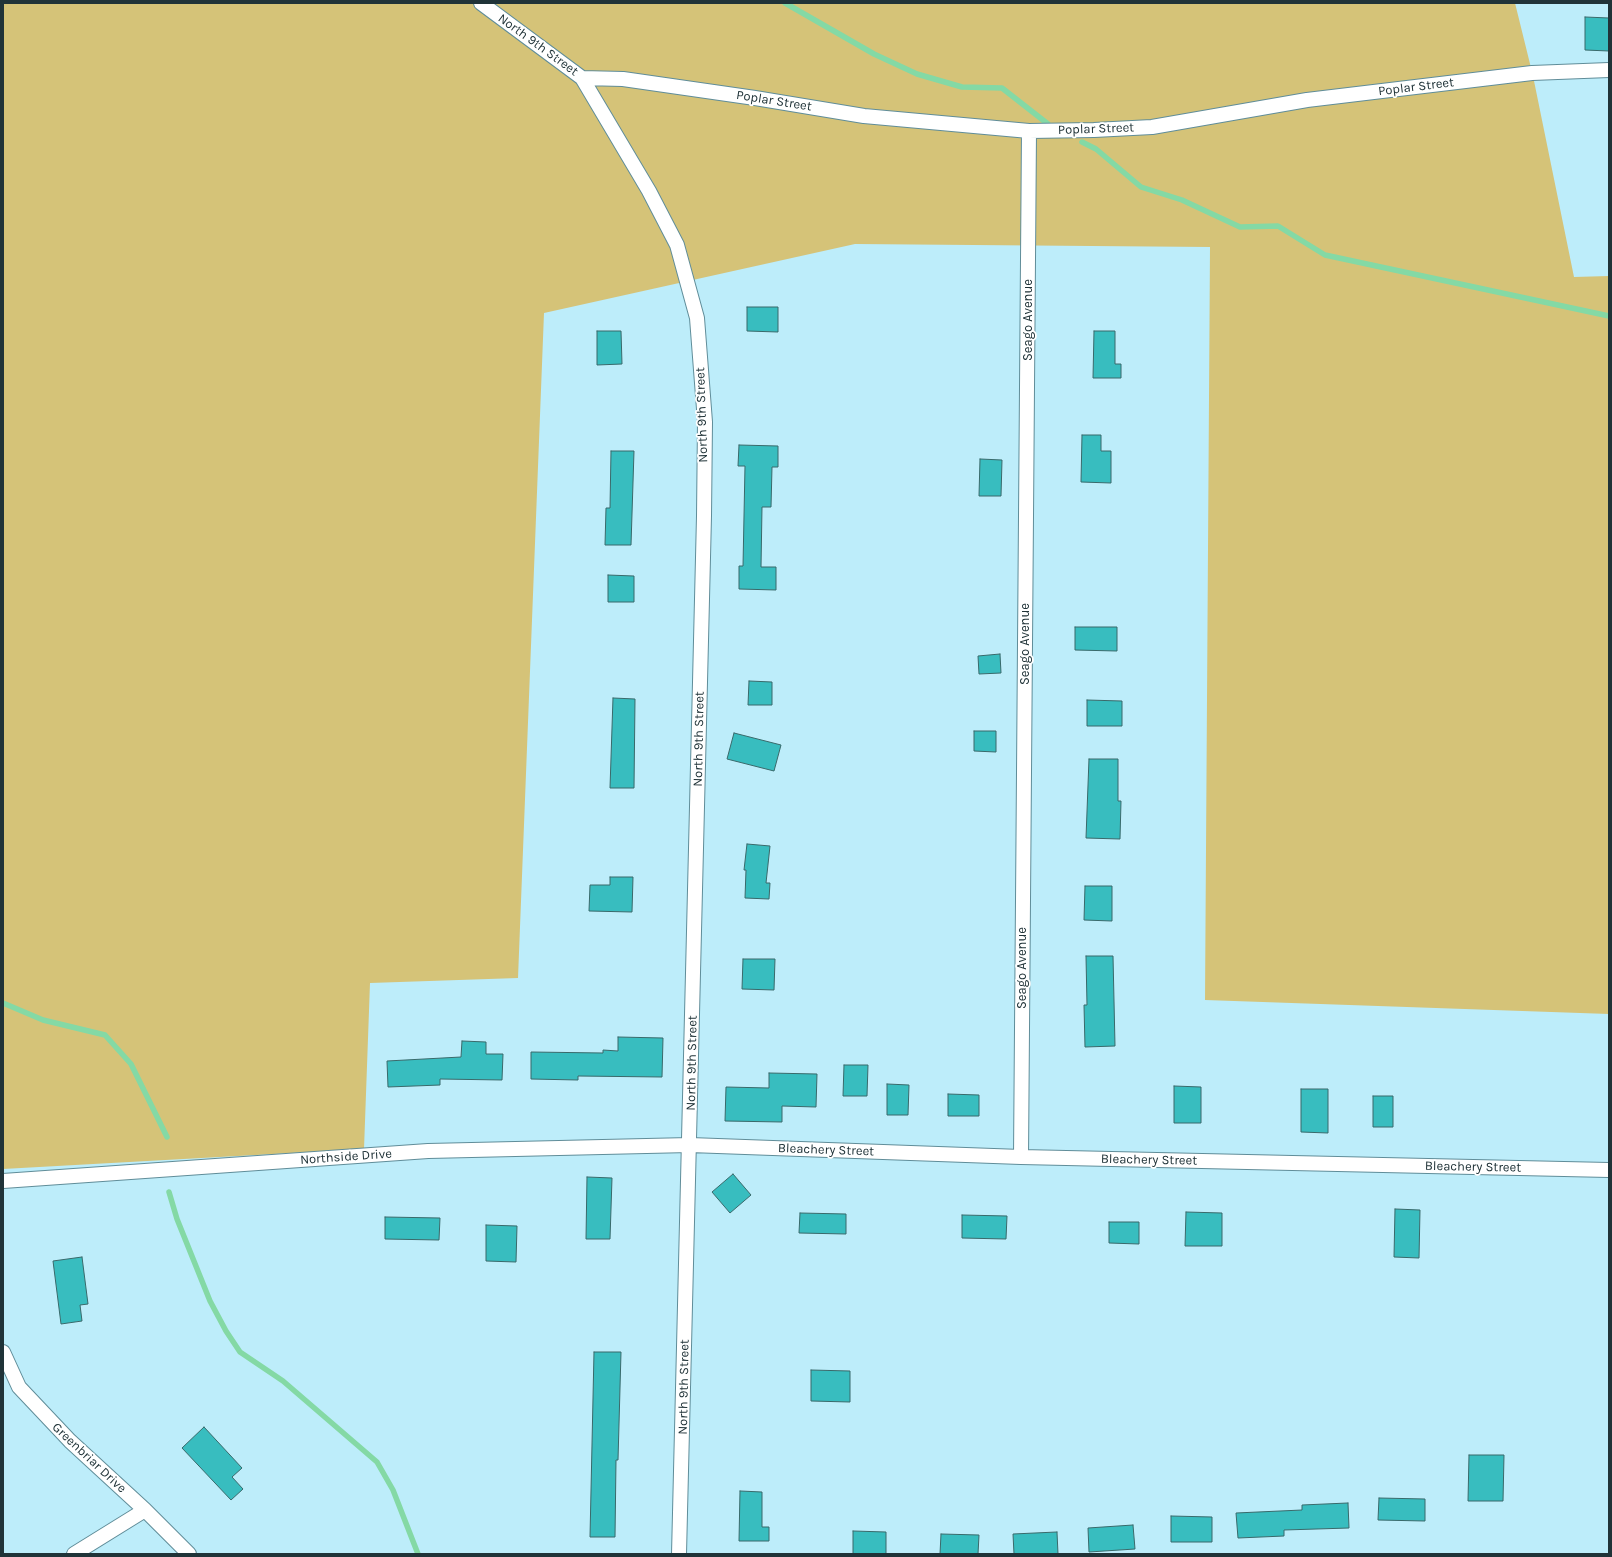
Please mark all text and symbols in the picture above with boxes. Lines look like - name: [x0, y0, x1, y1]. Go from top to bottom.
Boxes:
- street label: North 9th Street: [495, 11, 581, 79]
- street label: Poplar Street: [1377, 75, 1455, 99]
- street label: Poplar Street: [735, 87, 813, 115]
- street label: Poplar Street: [1058, 120, 1134, 138]
- street label: Seago Avenue: [1020, 279, 1036, 361]
- street label: North 9th Street: [693, 367, 711, 463]
- street label: Seago Avenue: [1017, 603, 1033, 685]
- street label: North 9th Street: [690, 691, 708, 787]
- street label: Seago Avenue: [1014, 927, 1030, 1009]
- street label: North 9th Street: [683, 1015, 701, 1111]
- street label: Bleachery Street: [778, 1141, 874, 1159]
- street label: Northside Drive: [300, 1146, 392, 1168]
- street label: Bleachery Street: [1101, 1151, 1197, 1169]
- street label: Bleachery Street: [1425, 1158, 1521, 1176]
- street label: North 9th Street: [675, 1339, 693, 1435]
- street label: Greenbriar Drive: [49, 1420, 129, 1496]

